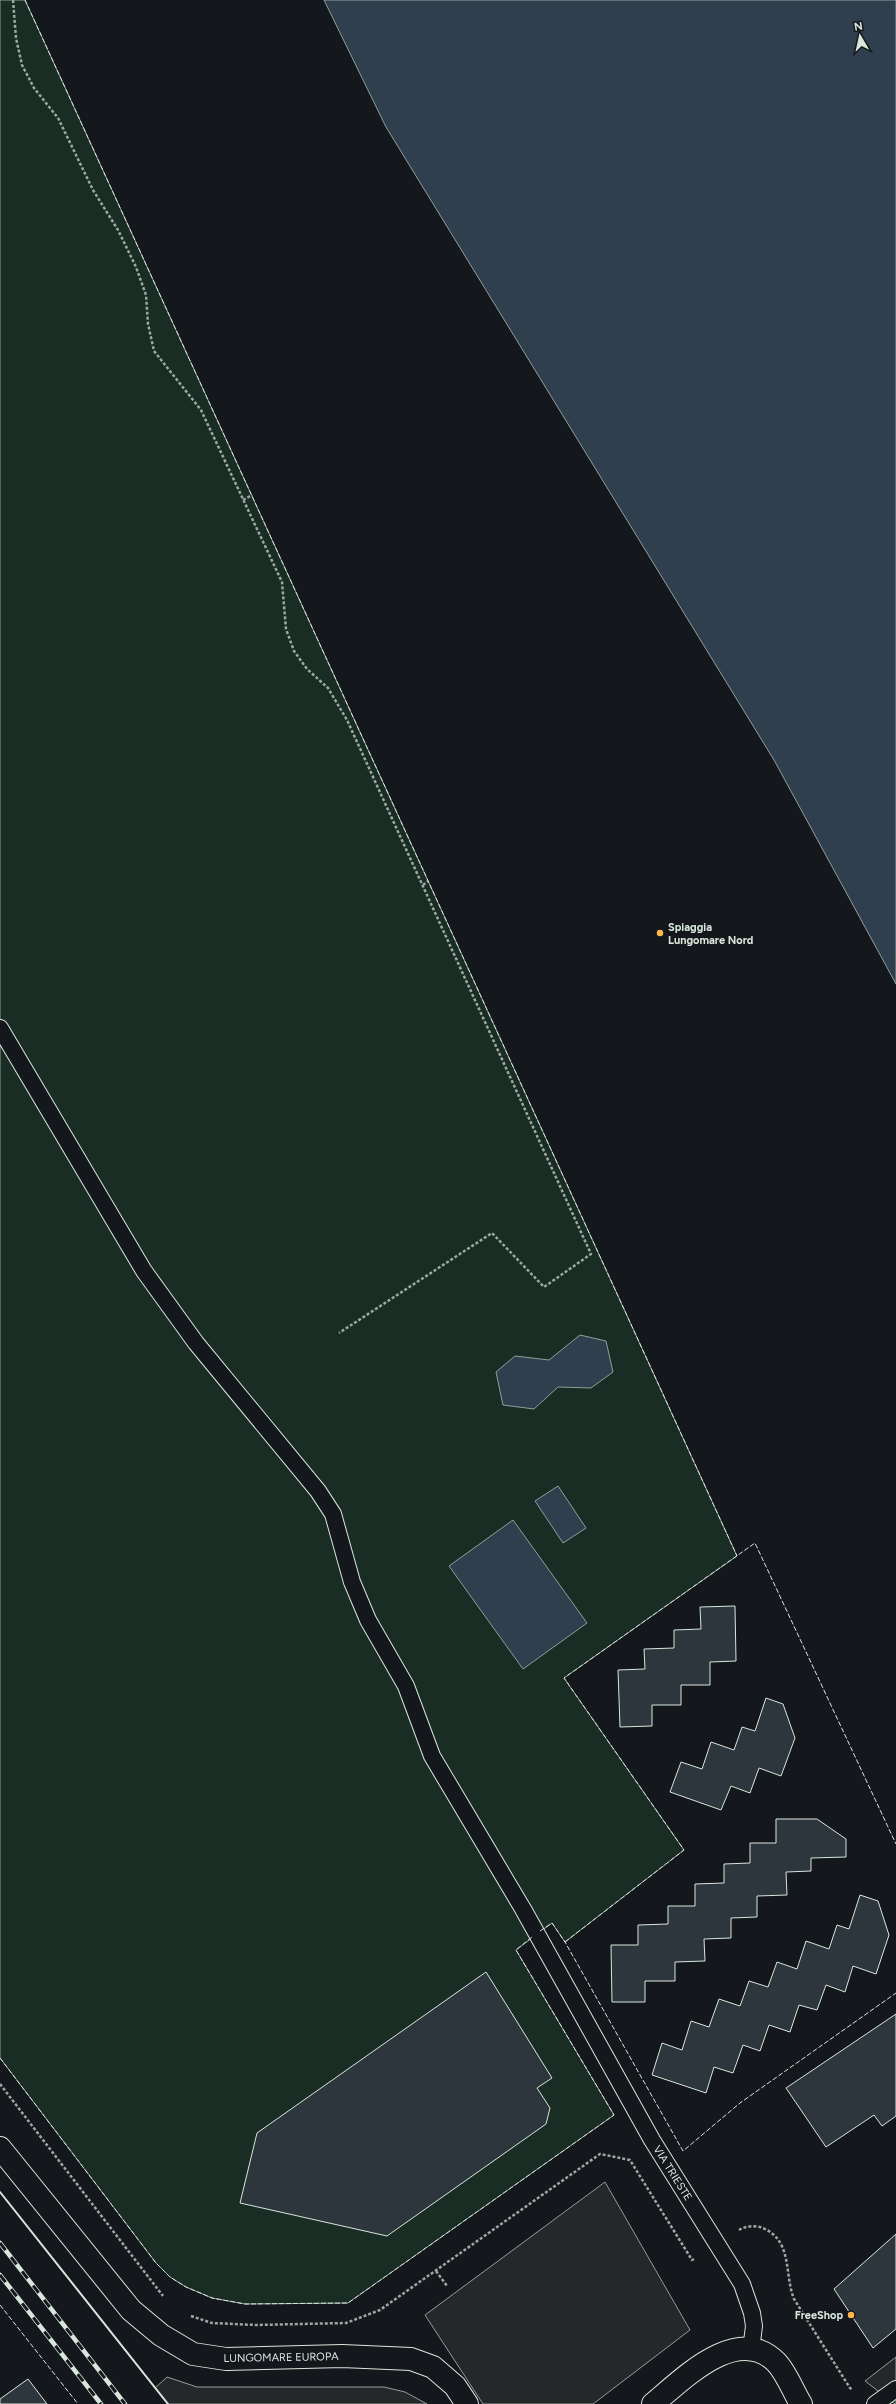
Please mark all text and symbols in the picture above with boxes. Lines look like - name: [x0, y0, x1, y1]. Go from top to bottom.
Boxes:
- north arrow: [840, 16, 880, 56]
- text: N: [853, 20, 864, 34]
- place label: Spiaggia Lungomare Nord: [668, 921, 753, 947]
- marker: Spiaggia Lungomare Nord: [655, 928, 665, 938]
- street label: VIA TRIESTE: [650, 2143, 695, 2203]
- place label: FreeShop: [795, 2309, 843, 2322]
- marker: FreeShop: [846, 2310, 856, 2320]
- street label: LUNGOMARE EUROPA: [223, 2350, 339, 2365]

